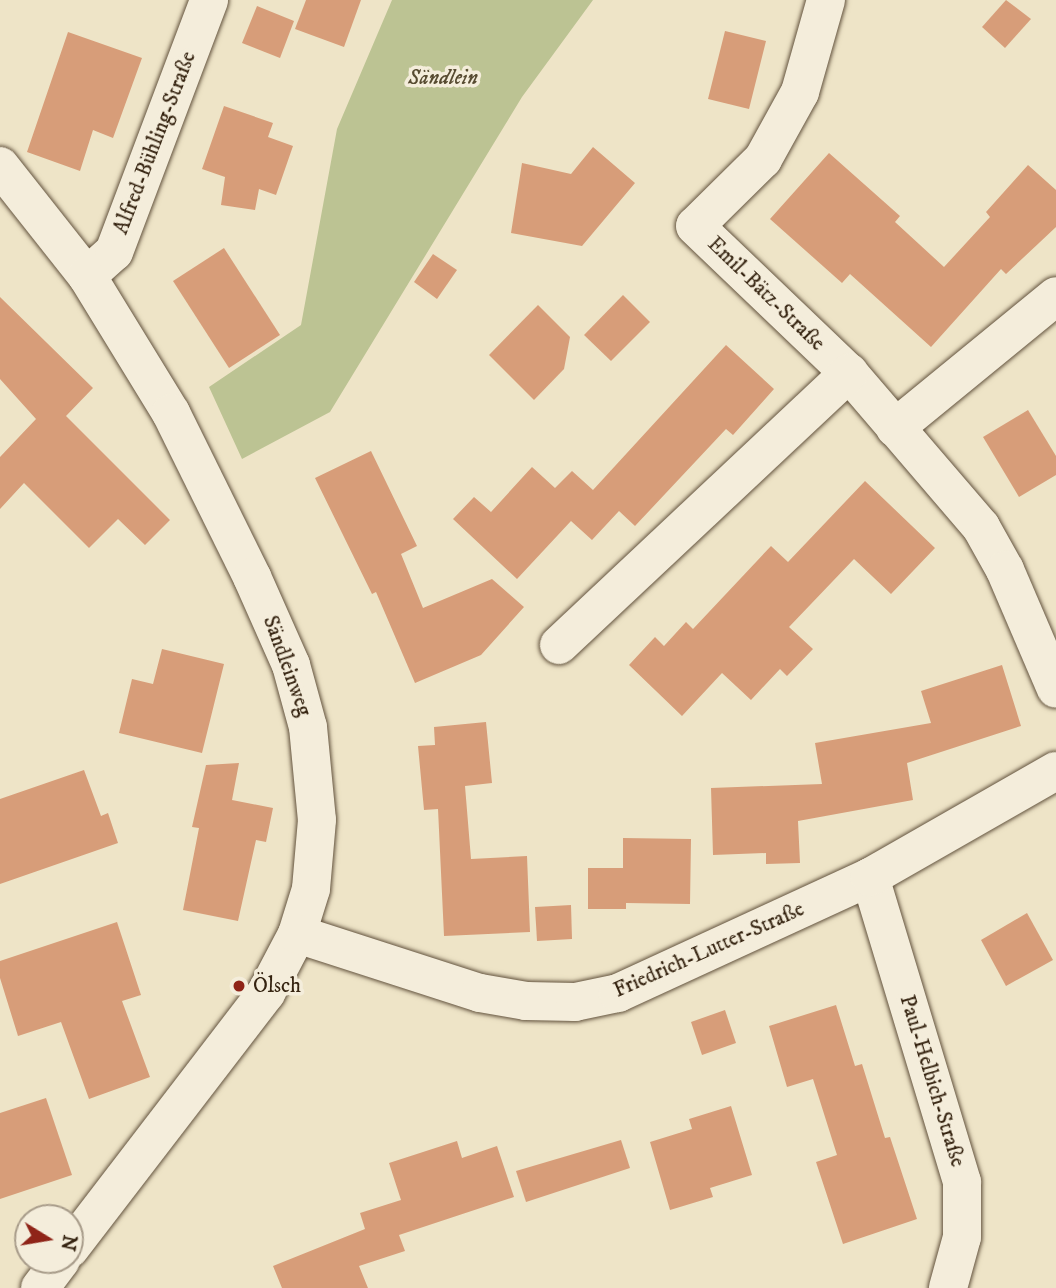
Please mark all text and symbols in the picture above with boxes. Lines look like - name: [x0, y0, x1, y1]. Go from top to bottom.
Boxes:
- street label: Alfred-Bühling-Straße: [109, 48, 201, 238]
- park label: Sändlein: [408, 65, 478, 91]
- street label: Emil-Bätz-Straße: [702, 232, 830, 356]
- street label: Sändleinweg: [257, 612, 317, 720]
- street label: Friedrich-Lutter-Straße: [610, 897, 808, 1003]
- place label: Ölsch: [253, 973, 301, 999]
- marker: Ölsch: [231, 978, 247, 994]
- street label: Paul-Helbich-Straße: [894, 992, 970, 1170]
- north arrow: [14, 1204, 84, 1274]
- text: N: [55, 1233, 81, 1253]

